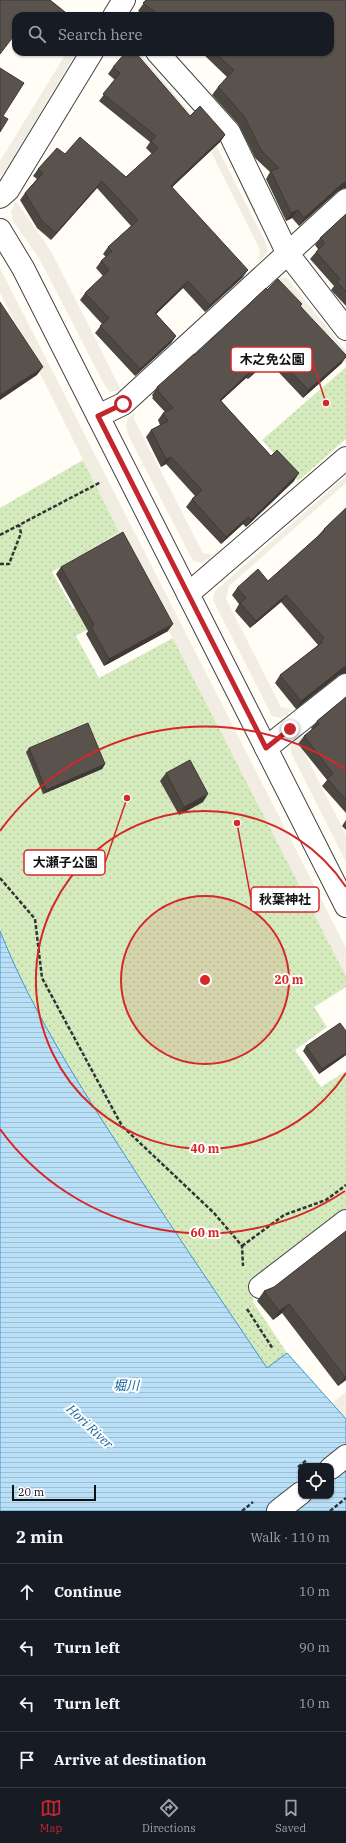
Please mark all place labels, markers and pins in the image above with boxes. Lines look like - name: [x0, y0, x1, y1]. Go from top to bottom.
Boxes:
- callout: 木之免公園: [231, 347, 312, 372]
- callout: 大瀬子公園: [24, 850, 105, 875]
- callout: 秋葉神社: [251, 887, 319, 912]
- centre of rings: [198, 973, 212, 987]

